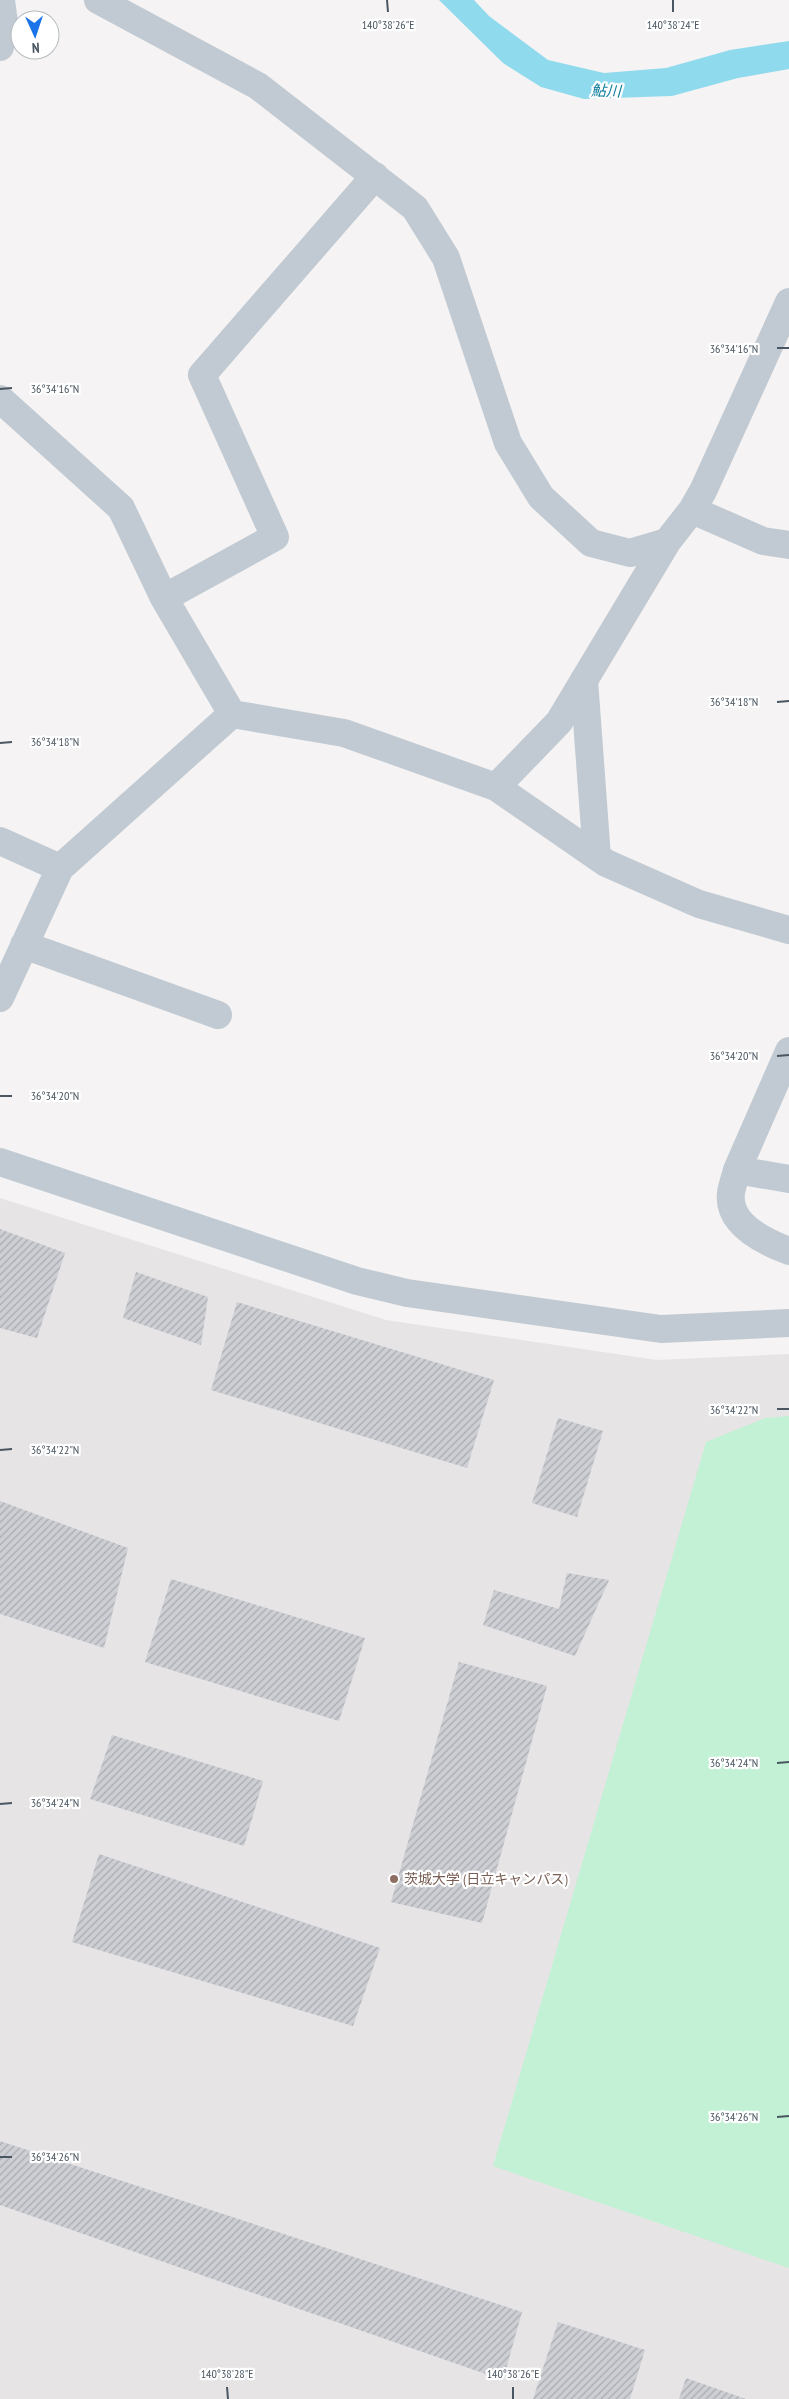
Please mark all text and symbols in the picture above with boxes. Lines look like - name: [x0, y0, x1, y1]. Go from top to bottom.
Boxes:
- north arrow: [10, 10, 60, 60]
- text: 140°38'26"E: [362, 17, 414, 32]
- text: 140°38'24"E: [647, 17, 699, 32]
- text: N: [31, 39, 40, 57]
- water label: 鮎川: [591, 80, 623, 101]
- text: 36°34'16"N: [710, 341, 758, 356]
- text: 36°34'16"N: [31, 381, 79, 396]
- text: 36°34'18"N: [710, 694, 758, 709]
- text: 36°34'18"N: [31, 734, 79, 749]
- text: 36°34'20"N: [710, 1048, 758, 1063]
- text: 36°34'20"N: [31, 1088, 79, 1103]
- text: 36°34'22"N: [710, 1402, 758, 1417]
- text: 36°34'22"N: [31, 1442, 79, 1457]
- text: 36°34'24"N: [710, 1755, 758, 1770]
- text: 36°34'24"N: [31, 1795, 79, 1810]
- place label: 茨城大学 (日立キャンパス): [404, 1870, 568, 1888]
- marker: 茨城大学 (日立キャンパス): [388, 1873, 400, 1885]
- text: 36°34'26"N: [710, 2109, 758, 2124]
- text: 36°34'26"N: [31, 2149, 79, 2164]
- text: 140°38'28"E: [201, 2366, 253, 2381]
- text: 140°38'26"E: [487, 2366, 539, 2381]

